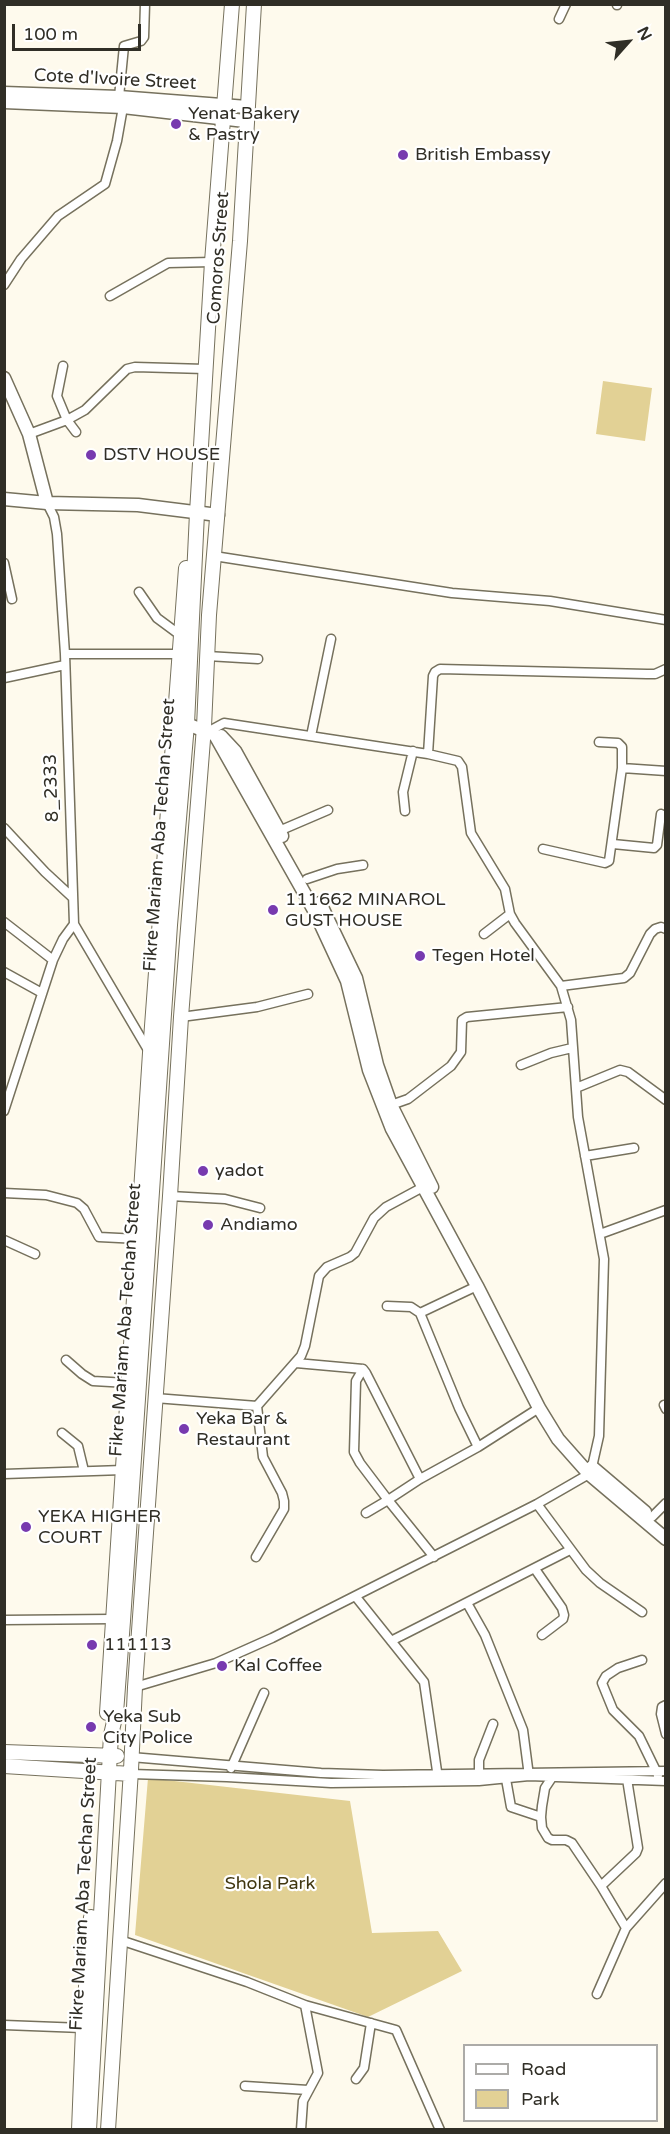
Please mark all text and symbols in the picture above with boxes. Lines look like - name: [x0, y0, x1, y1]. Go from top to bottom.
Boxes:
- scale bar: [15, 12, 144, 50]
- north arrow: [598, 12, 658, 72]
- text: 100 m: [23, 23, 78, 45]
- text: N: [632, 24, 656, 44]
- street label: Cote d'Ivoire Street: [33, 65, 197, 95]
- place label: Yenat Bakery & Pastry: [188, 103, 300, 146]
- marker: Yenat Bakery & Pastry: [169, 117, 183, 131]
- place label: British Embassy: [415, 144, 551, 166]
- marker: British Embassy: [396, 148, 410, 162]
- street label: Comoros Street: [204, 191, 234, 325]
- place label: DSTV HOUSE: [103, 444, 220, 466]
- marker: DSTV HOUSE: [84, 448, 98, 462]
- street label: Fikre Mariam Aba Techan Street: [140, 698, 180, 972]
- street label: 8_2333: [40, 753, 64, 823]
- place label: 111662 MINAROL GUST HOUSE: [285, 889, 446, 932]
- marker: 111662 MINAROL GUST HOUSE: [266, 903, 280, 917]
- place label: Tegen Hotel: [432, 945, 535, 967]
- marker: Tegen Hotel: [413, 949, 427, 963]
- place label: yadot: [215, 1160, 264, 1182]
- marker: yadot: [196, 1164, 210, 1178]
- street label: Fikre Mariam Aba Techan Street: [106, 1183, 146, 1457]
- place label: Andiamo: [220, 1214, 298, 1236]
- marker: Andiamo: [201, 1218, 215, 1232]
- place label: Yeka Bar & Restaurant: [196, 1408, 290, 1450]
- marker: Yeka Bar & Restaurant: [177, 1422, 191, 1436]
- place label: YEKA HIGHER COURT: [38, 1506, 161, 1549]
- marker: YEKA HIGHER COURT: [19, 1520, 33, 1534]
- place label: 111113: [104, 1634, 172, 1656]
- marker: 111113: [85, 1638, 99, 1652]
- place label: Kal Coffee: [234, 1655, 322, 1677]
- marker: Kal Coffee: [215, 1659, 229, 1673]
- place label: Yeka Sub City Police: [103, 1706, 193, 1748]
- marker: Yeka Sub City Police: [84, 1720, 98, 1734]
- street label: Fikre Mariam Aba Techan Street: [66, 1757, 102, 2031]
- park label: Shola Park: [225, 1873, 315, 1895]
- legend: [463, 2044, 658, 2122]
- text: Road: [521, 2058, 566, 2080]
- text: Park: [521, 2088, 559, 2110]

